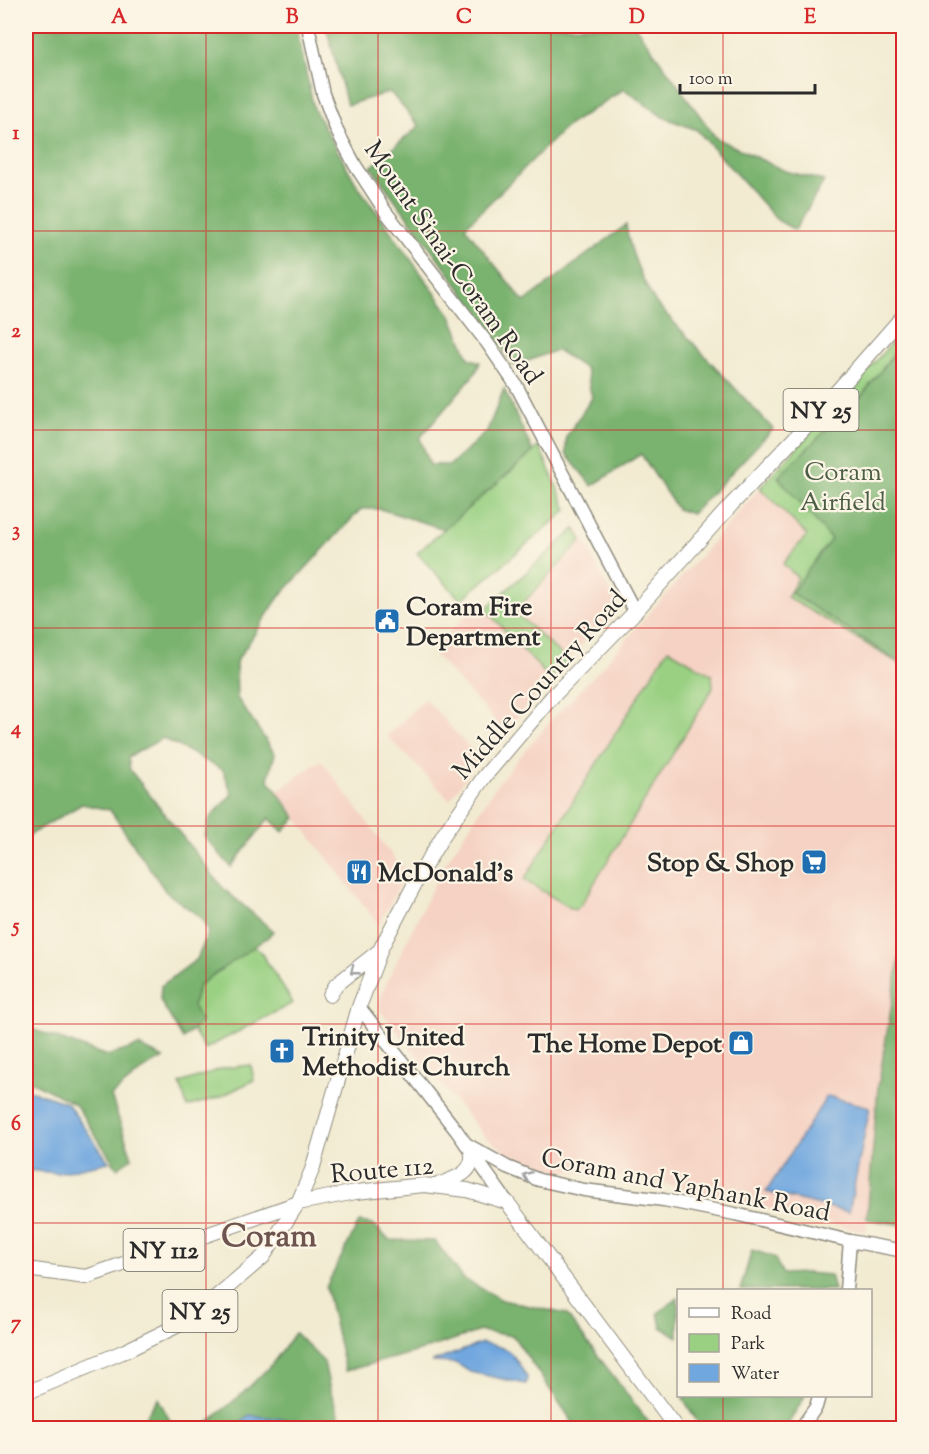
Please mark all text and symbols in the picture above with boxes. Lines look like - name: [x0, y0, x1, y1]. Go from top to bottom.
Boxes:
- text: A: [111, 4, 128, 33]
- text: B: [286, 4, 299, 33]
- text: C: [456, 4, 472, 33]
- text: D: [629, 4, 645, 33]
- text: E: [804, 4, 817, 33]
- scale bar: [680, 57, 815, 95]
- text: 100 m: [689, 67, 733, 93]
- text: 1: [13, 120, 20, 149]
- street label: Mount Sinai-Coram Road: [354, 134, 551, 393]
- text: 2: [11, 318, 21, 347]
- road number: NY 25: [784, 389, 858, 431]
- park label: Coram Airfield: [800, 455, 886, 522]
- text: 3: [12, 517, 20, 546]
- street label: Middle Country Road: [445, 582, 637, 789]
- place label: Coram Fire Department: [406, 590, 541, 657]
- public building icon: Coram Fire Department: [372, 606, 402, 636]
- text: 4: [10, 715, 21, 744]
- place label: Stop & Shop: [647, 846, 794, 883]
- supermarket icon: Stop & Shop: [799, 847, 829, 877]
- place label: McDonald's: [378, 856, 513, 893]
- restaurant icon: McDonald's: [344, 857, 374, 887]
- text: 5: [11, 913, 20, 942]
- one-way arrow: [350, 964, 361, 975]
- place label: Trinity United Methodist Church: [302, 1020, 511, 1087]
- place label: The Home Depot: [528, 1027, 722, 1064]
- shop icon: The Home Depot: [726, 1028, 756, 1058]
- church icon: Trinity United Methodist Church: [267, 1036, 297, 1066]
- text: 6: [11, 1111, 21, 1140]
- street label: Coram and Yaphank Road: [538, 1140, 834, 1233]
- street label: Route 112: [329, 1149, 435, 1194]
- one-way arrow: [523, 1170, 533, 1183]
- district label: Coram: [221, 1215, 317, 1261]
- road number: NY 112: [124, 1229, 204, 1271]
- legend: [677, 1289, 872, 1397]
- road number: NY 25: [162, 1290, 238, 1332]
- text: Road: [731, 1302, 771, 1328]
- text: 7: [11, 1310, 22, 1339]
- text: Park: [731, 1332, 766, 1358]
- text: Water: [731, 1362, 780, 1388]

